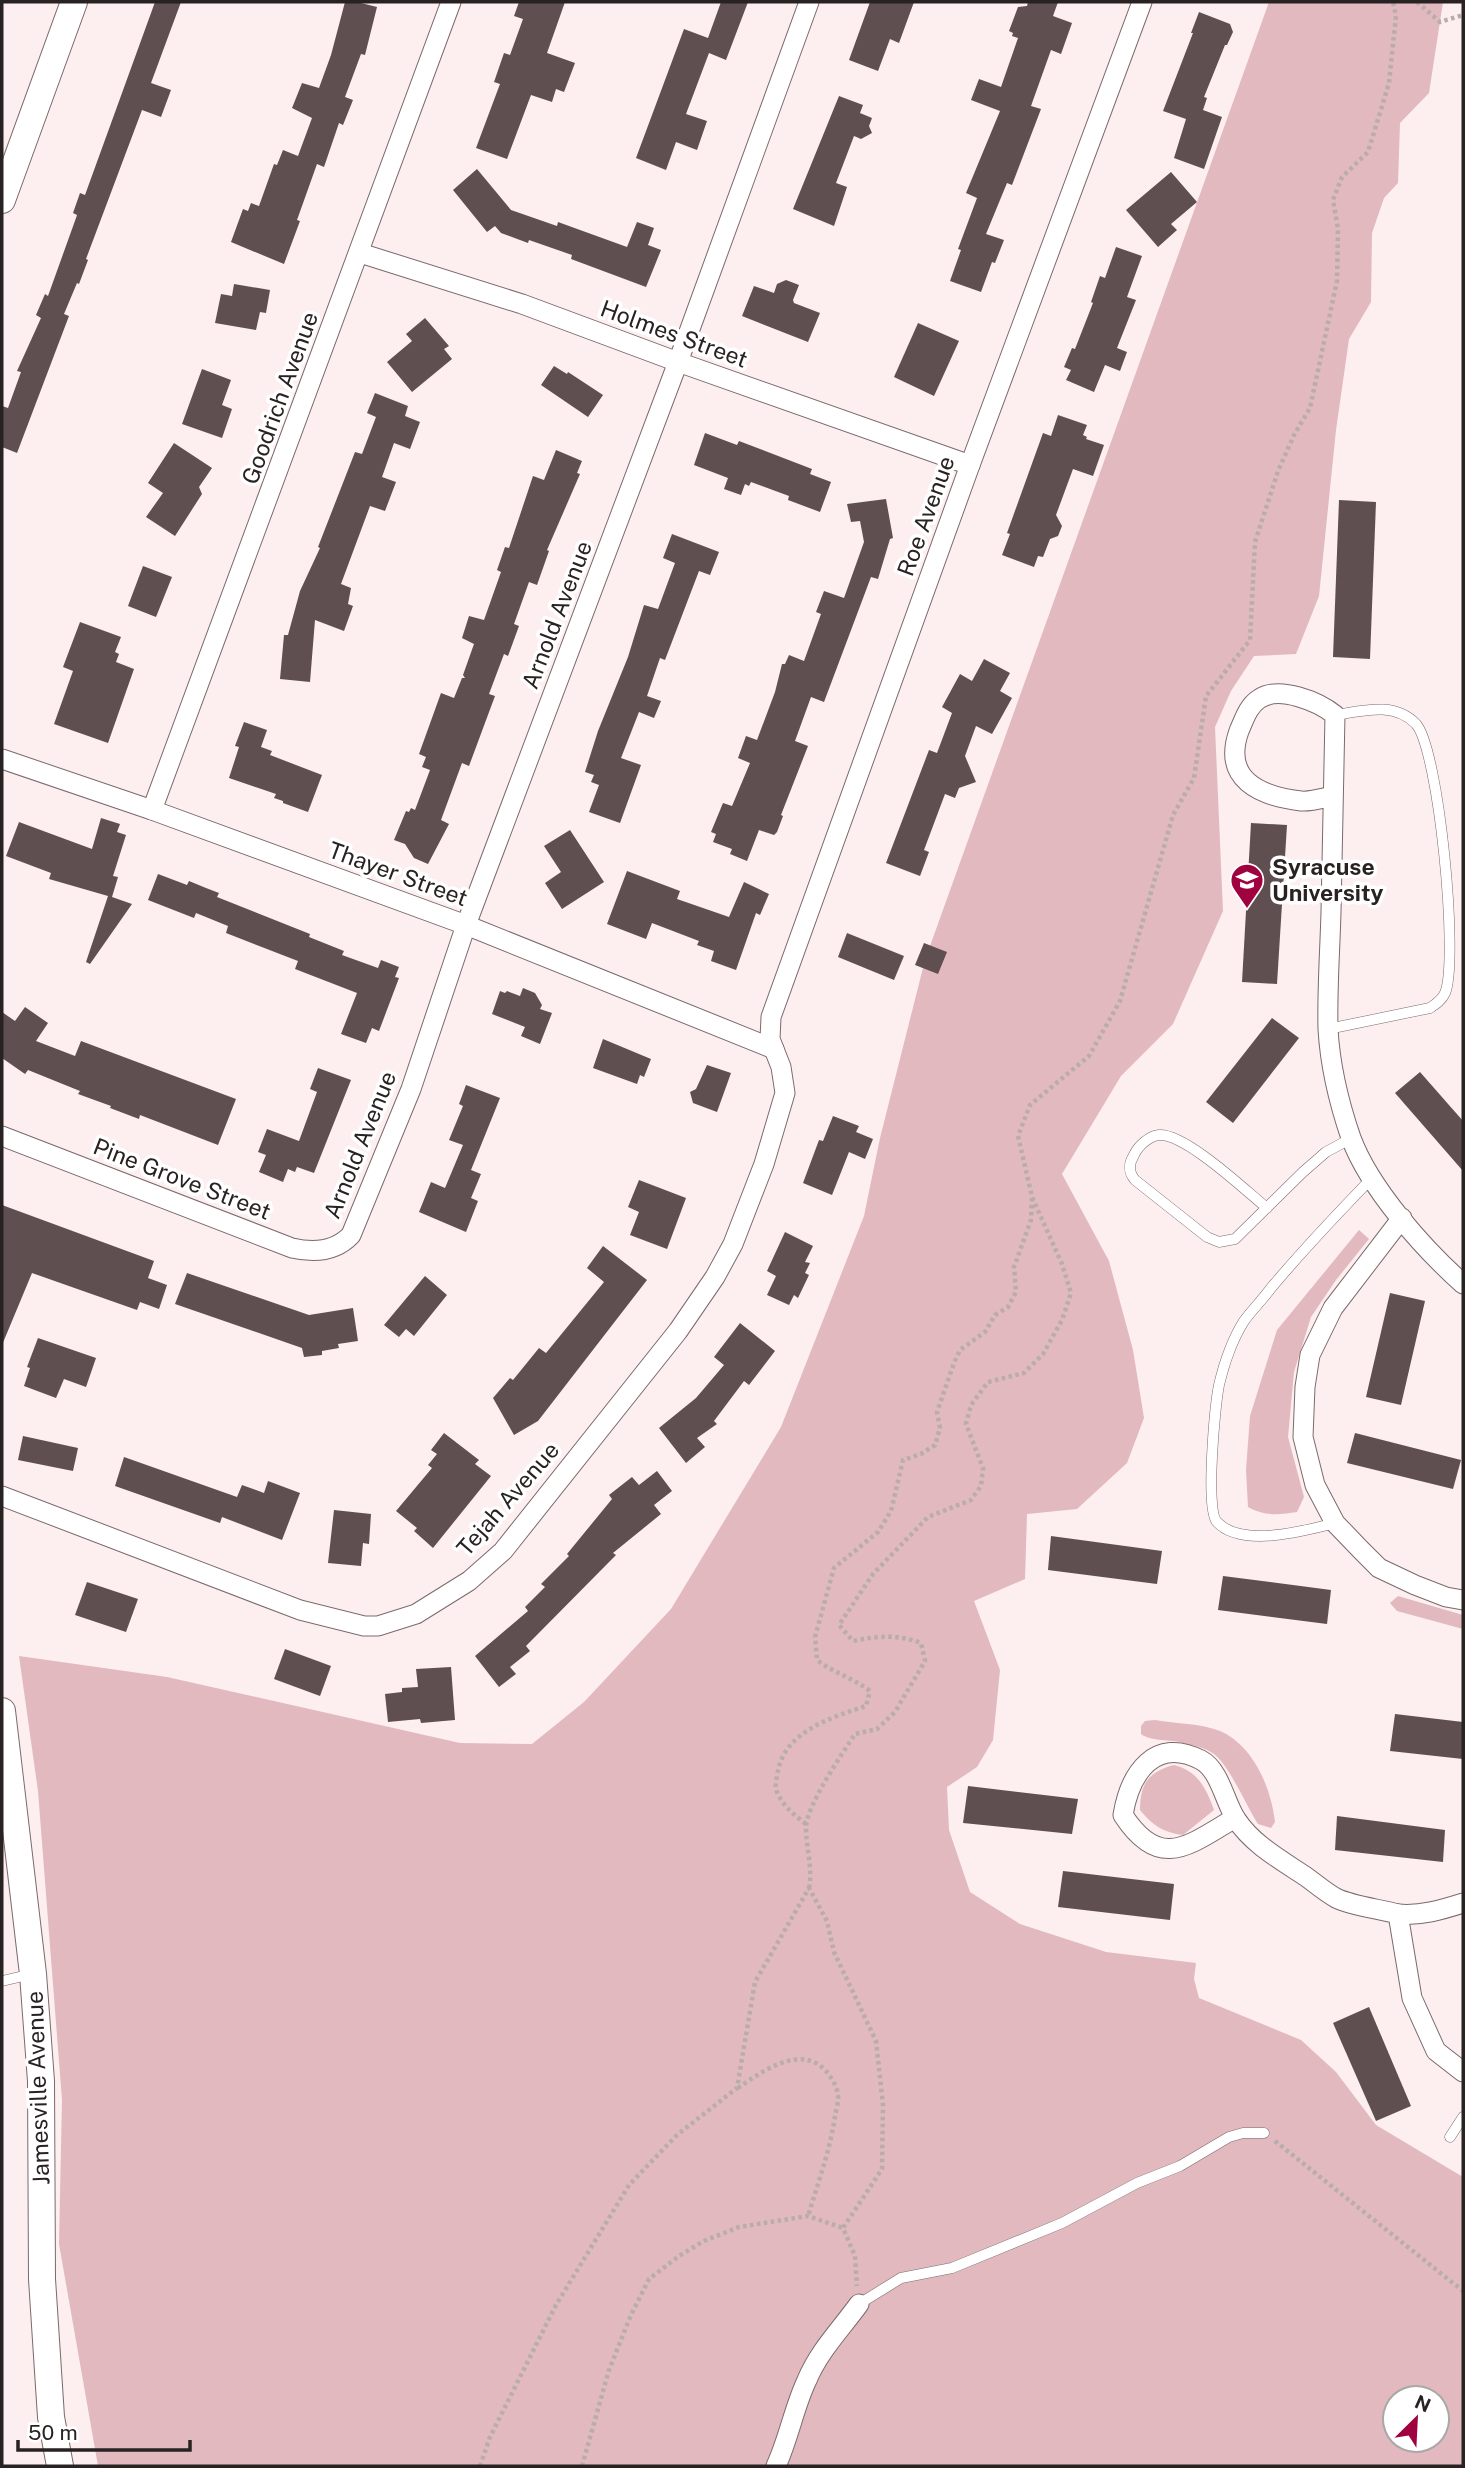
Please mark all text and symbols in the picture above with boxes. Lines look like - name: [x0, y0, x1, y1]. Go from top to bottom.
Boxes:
- street label: Holmes Street: [597, 294, 751, 373]
- street label: Goodrich Avenue: [236, 308, 323, 488]
- street label: Roe Avenue: [891, 452, 960, 579]
- street label: Arnold Avenue: [516, 537, 597, 693]
- street label: Thayer Street: [325, 836, 471, 911]
- place label: Syracuse University: [1272, 853, 1384, 906]
- school or university icon: Syracuse University: [1228, 861, 1266, 910]
- street label: Arnold Avenue: [318, 1067, 401, 1222]
- street label: Pine Grove Street: [90, 1132, 275, 1225]
- street label: Tejah Avenue: [451, 1436, 564, 1561]
- street label: Jamesville Avenue: [21, 1991, 54, 2185]
- north arrow: [1381, 2384, 1451, 2454]
- text: N: [1412, 2390, 1434, 2417]
- scale bar: [18, 2408, 189, 2452]
- text: 50 m: [28, 2420, 78, 2445]

